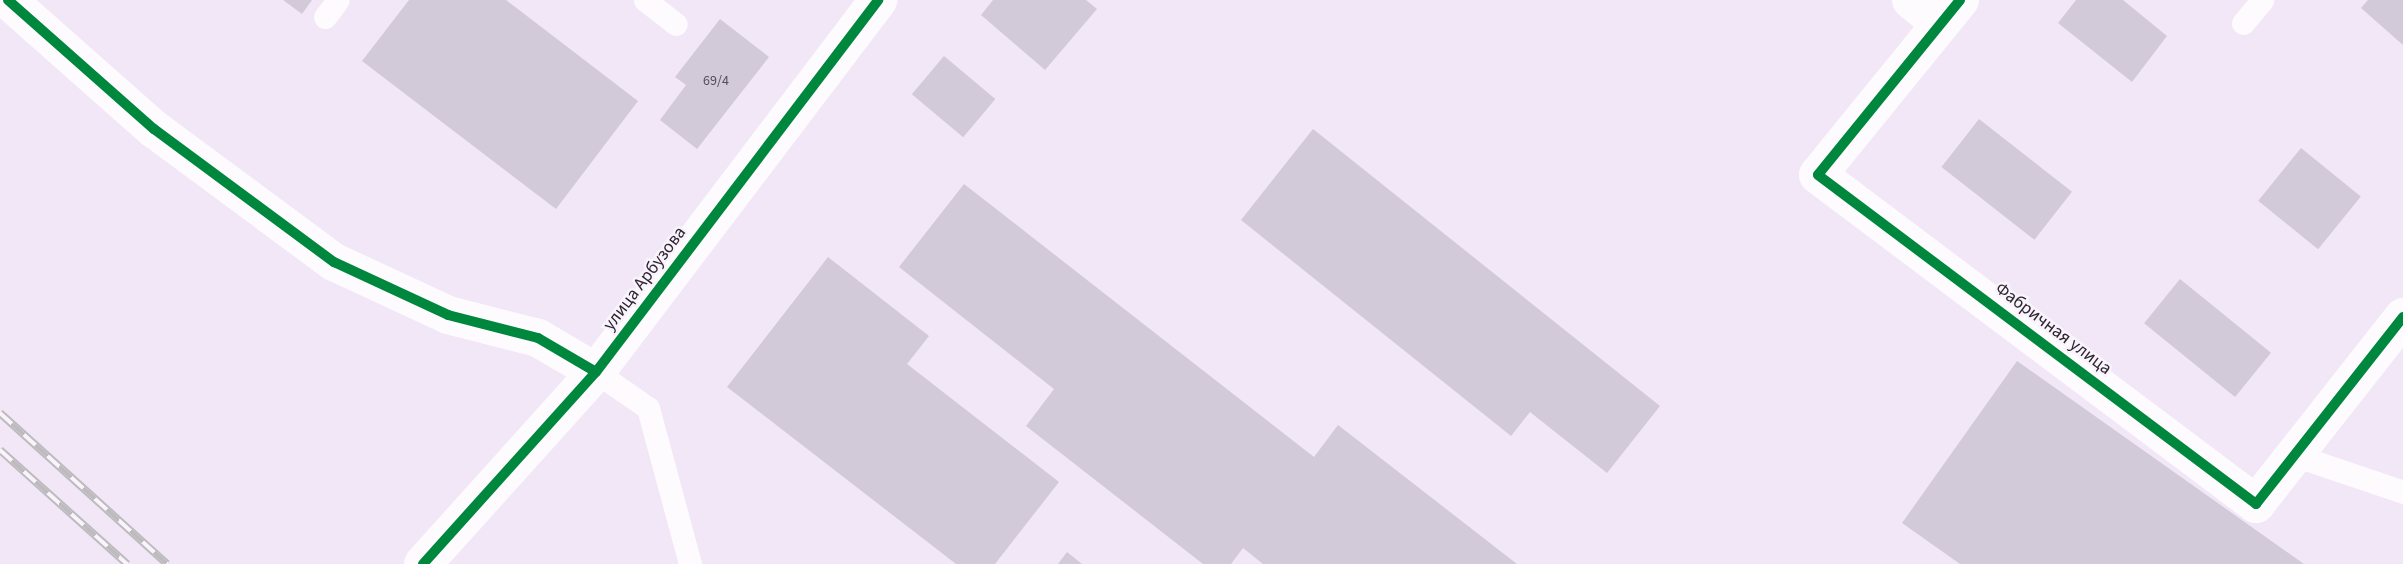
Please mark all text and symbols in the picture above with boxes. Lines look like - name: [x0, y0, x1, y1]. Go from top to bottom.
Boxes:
- house number: 69/4: [703, 73, 729, 89]
- street label: улица Арбузова: [599, 223, 691, 335]
- street label: Фабричная улица: [1990, 278, 2116, 380]

